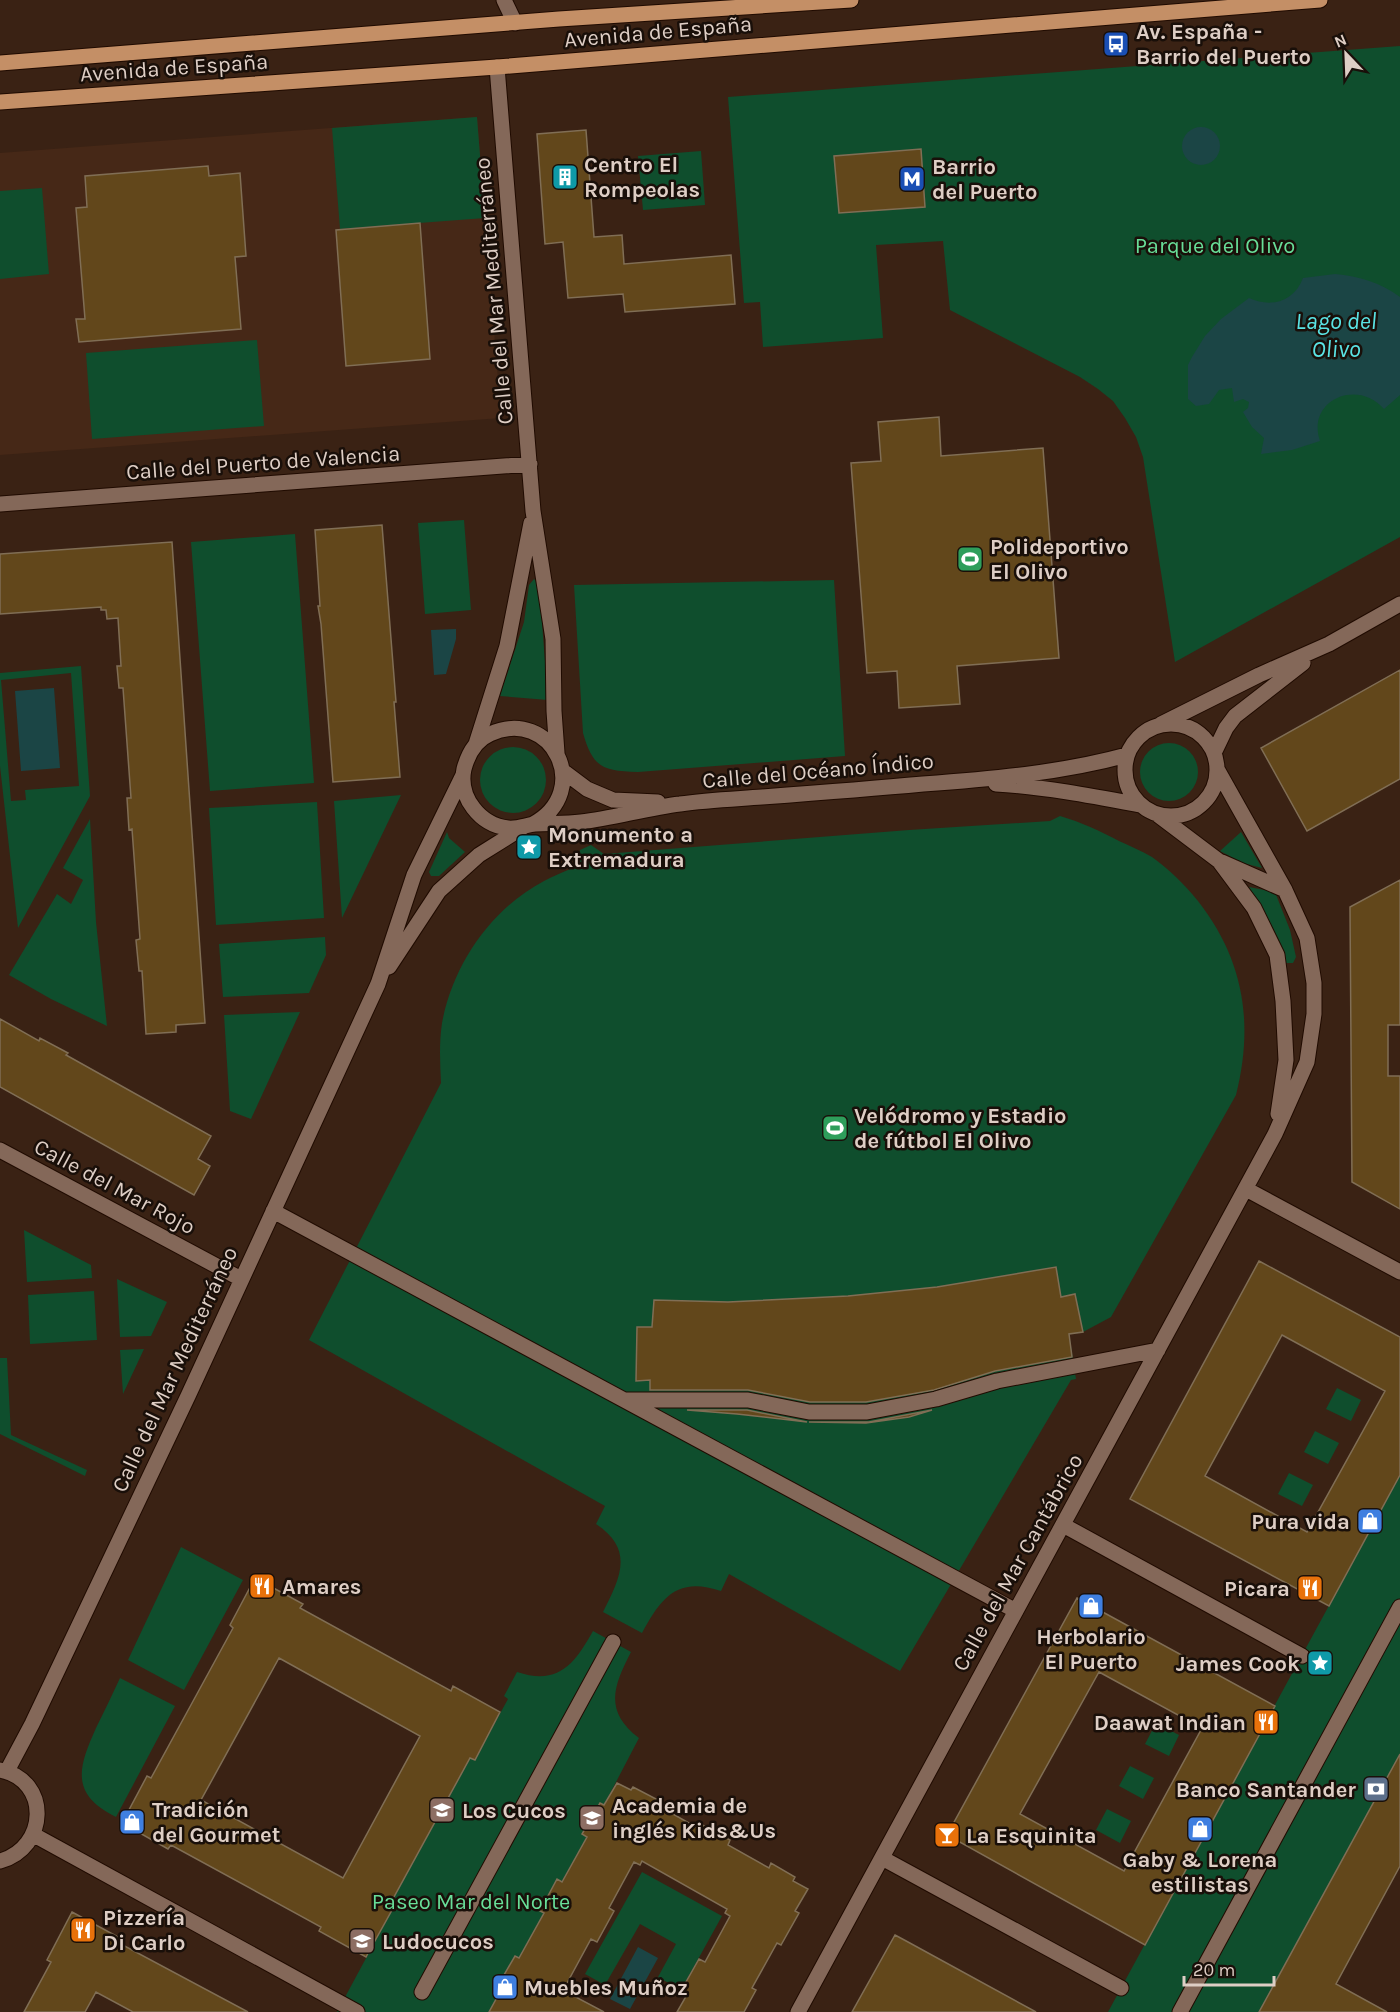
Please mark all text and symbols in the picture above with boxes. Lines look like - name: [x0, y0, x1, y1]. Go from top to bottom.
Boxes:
- street label: Avenida de España: [563, 11, 753, 53]
- place label: Av. España - Barrio del Puerto: [1136, 19, 1311, 70]
- north arrow: [1316, 24, 1376, 84]
- bus stop icon: Av. España - Barrio del Puerto: [1101, 29, 1131, 59]
- text: N: [1331, 30, 1349, 52]
- street label: Avenida de España: [79, 48, 269, 88]
- place label: Centro El Rompeolas: [584, 152, 700, 203]
- place label: Barrio del Puerto: [932, 154, 1037, 205]
- street label: Calle del Mar Mediterráneo: [469, 156, 519, 425]
- building icon: Centro El Rompeolas: [550, 162, 580, 192]
- metro station icon: Barrio del Puerto: [897, 164, 927, 194]
- park label: Parque del Olivo: [1135, 233, 1295, 259]
- water label: Lago del Olivo: [1295, 307, 1377, 363]
- street label: Calle del Puerto de Valencia: [125, 440, 401, 486]
- place label: Polideportivo El Olivo: [990, 534, 1129, 585]
- sports icon: Polideportivo El Olivo: [955, 544, 985, 574]
- street label: Calle del Océano Índico: [701, 747, 935, 794]
- place label: Monumento a Extremadura: [548, 822, 693, 873]
- place icon: Monumento a Extremadura: [514, 832, 544, 862]
- place label: Velódromo y Estadio de fútbol El Olivo: [854, 1103, 1067, 1154]
- sports icon: Velódromo y Estadio de fútbol El Olivo: [820, 1113, 850, 1143]
- street label: Calle del Mar Rojo: [30, 1134, 199, 1240]
- street label: Calle del Mar Mediterráneo: [107, 1243, 243, 1496]
- street label: Calle del Mar Cantábrico: [947, 1449, 1088, 1676]
- shop icon: Pura vida: [1355, 1506, 1385, 1536]
- place label: Pura vida: [1251, 1509, 1350, 1535]
- restaurant icon: Amares: [247, 1571, 277, 1601]
- restaurant icon: Picara: [1295, 1573, 1325, 1603]
- place label: Amares: [282, 1574, 361, 1600]
- place label: Picara: [1224, 1576, 1290, 1602]
- shop icon: Herbolario El Puerto: [1076, 1591, 1106, 1621]
- place label: Herbolario El Puerto: [1036, 1624, 1146, 1675]
- place icon: James Cook: [1305, 1648, 1335, 1678]
- place label: James Cook: [1176, 1651, 1300, 1677]
- restaurant icon: Daawat Indian: [1251, 1707, 1281, 1737]
- place label: Daawat Indian: [1094, 1710, 1246, 1736]
- bank icon: Banco Santander: [1361, 1774, 1391, 1804]
- place label: Banco Santander: [1176, 1777, 1356, 1803]
- place label: Academia de inglés Kids&Us: [612, 1793, 776, 1844]
- school or university icon: Los Cucos: [427, 1795, 457, 1825]
- place label: Tradición del Gourmet: [152, 1797, 281, 1848]
- place label: Los Cucos: [462, 1798, 566, 1824]
- school or university icon: Academia de inglés Kids&Us: [577, 1803, 607, 1833]
- shop icon: Tradición del Gourmet: [117, 1807, 147, 1837]
- shop icon: Gaby & Lorena estilistas: [1185, 1814, 1215, 1844]
- bar icon: La Esquinita: [932, 1820, 962, 1850]
- place label: La Esquinita: [966, 1823, 1097, 1849]
- place label: Gaby & Lorena estilistas: [1123, 1847, 1277, 1898]
- park label: Paseo Mar del Norte: [372, 1889, 570, 1915]
- place label: Pizzería Di Carlo: [103, 1905, 185, 1956]
- restaurant icon: Pizzería Di Carlo: [68, 1915, 98, 1945]
- school or university icon: Ludocucos: [347, 1926, 377, 1956]
- place label: Ludocucos: [382, 1929, 494, 1955]
- scale bar: [1184, 1949, 1274, 1987]
- text: 20 m: [1193, 1959, 1235, 1981]
- shop icon: Muebles Muñoz: [490, 1972, 520, 2002]
- place label: Muebles Muñoz: [524, 1975, 688, 2001]

